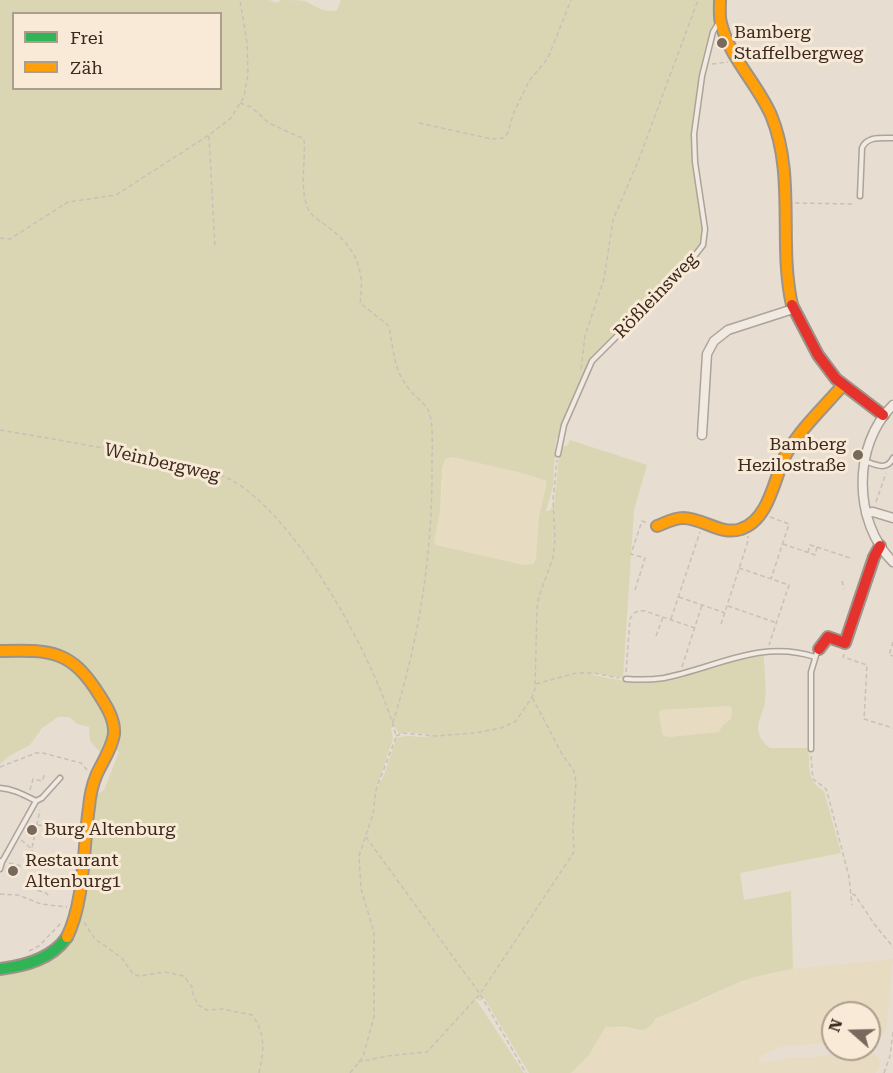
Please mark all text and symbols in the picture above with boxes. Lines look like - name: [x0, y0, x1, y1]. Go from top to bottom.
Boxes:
- legend: [12, 12, 222, 90]
- place label: Bamberg Staffelbergweg: [734, 22, 863, 64]
- text: Frei: [70, 27, 103, 48]
- marker: Bamberg Staffelbergweg: [715, 36, 729, 50]
- text: Zäh: [70, 57, 103, 78]
- street label: Rößleinsweg: [610, 249, 702, 343]
- place label: Bamberg Hezilostraße: [737, 434, 846, 476]
- street label: Weinbergweg: [102, 439, 222, 487]
- marker: Bamberg Hezilostraße: [851, 448, 865, 462]
- place label: Burg Altenburg: [44, 819, 175, 841]
- marker: Burg Altenburg: [25, 823, 39, 837]
- place label: Restaurant Altenburg1: [25, 850, 121, 892]
- marker: Restaurant Altenburg1: [6, 864, 20, 878]
- north arrow: [821, 1001, 881, 1061]
- text: N: [824, 1016, 847, 1034]

